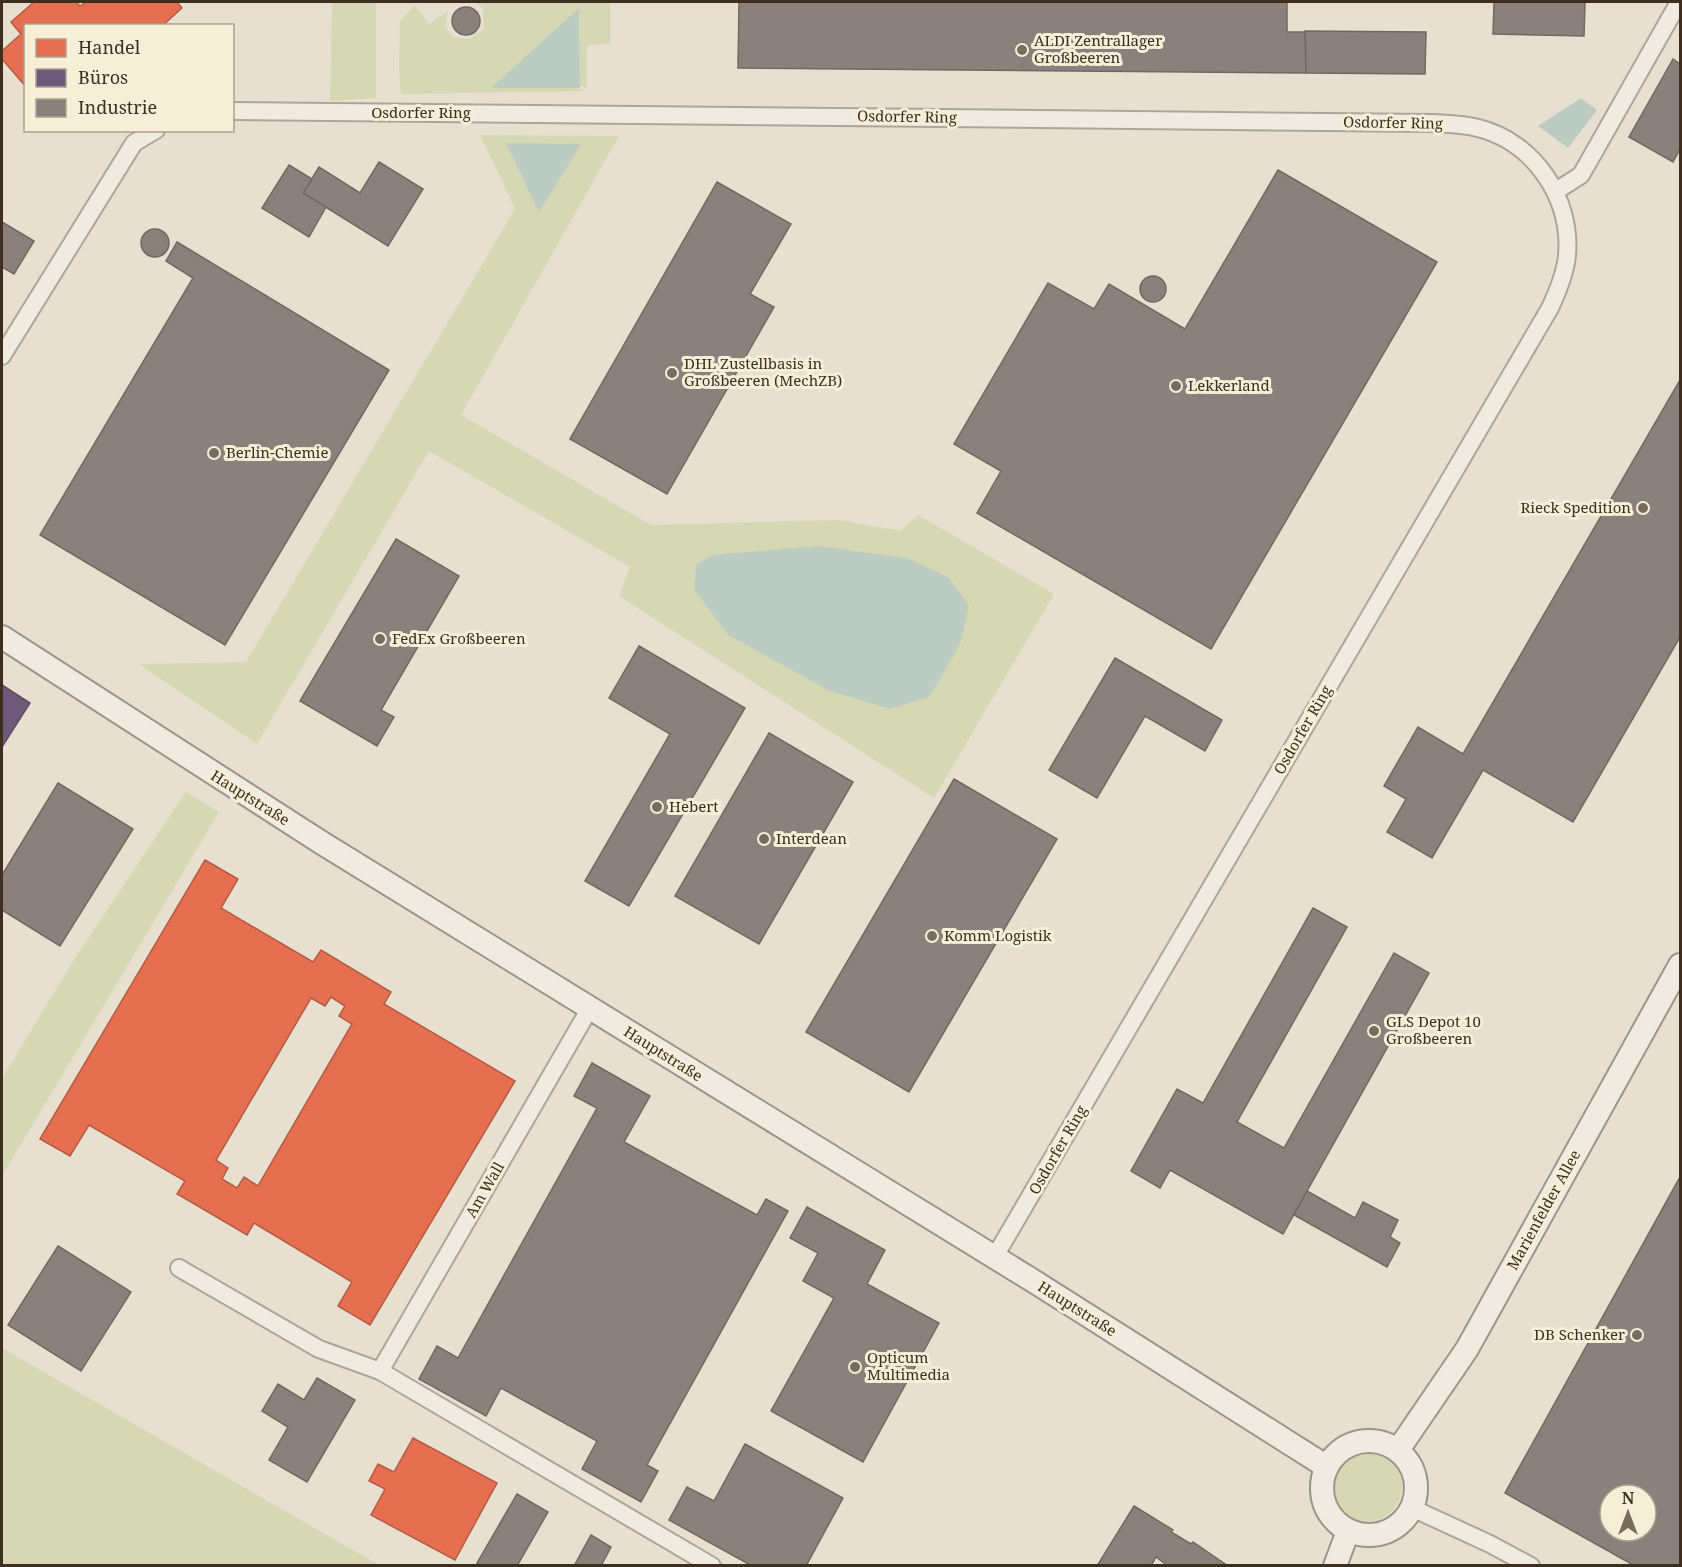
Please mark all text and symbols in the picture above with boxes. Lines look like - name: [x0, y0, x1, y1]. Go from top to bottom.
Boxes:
- legend: [24, 24, 234, 132]
- place label: ALDI Zentrallager Großbeeren: [1034, 30, 1162, 67]
- text: Handel: [78, 35, 141, 59]
- marker: ALDI Zentrallager Großbeeren: [1015, 43, 1029, 57]
- text: Büros: [78, 65, 128, 89]
- text: Industrie: [78, 95, 157, 119]
- street label: Osdorfer Ring: [371, 102, 471, 122]
- street label: Osdorfer Ring: [857, 105, 957, 127]
- street label: Osdorfer Ring: [1343, 111, 1443, 133]
- place label: DHL Zustellbasis in Großbeeren (MechZB): [684, 353, 842, 390]
- marker: DHL Zustellbasis in Großbeeren (MechZB): [665, 366, 679, 380]
- place label: Lekkerland: [1188, 375, 1270, 395]
- marker: Lekkerland: [1169, 379, 1183, 393]
- place label: Berlin-Chemie: [226, 442, 328, 462]
- marker: Berlin-Chemie: [207, 446, 221, 460]
- place label: Rieck Spedition: [1520, 497, 1631, 517]
- marker: Rieck Spedition: [1636, 501, 1650, 515]
- place label: FedEx Großbeeren: [392, 628, 526, 648]
- marker: FedEx Großbeeren: [373, 632, 387, 646]
- street label: Osdorfer Ring: [1269, 681, 1336, 778]
- street label: Hauptstraße: [207, 765, 294, 829]
- place label: Hebert: [669, 796, 719, 816]
- marker: Hebert: [650, 800, 664, 814]
- place label: Interdean: [776, 828, 847, 848]
- marker: Interdean: [757, 832, 771, 846]
- place label: Komm Logistik: [944, 925, 1052, 945]
- marker: Komm Logistik: [925, 929, 939, 943]
- place label: GLS Depot 10 Großbeeren: [1386, 1011, 1481, 1048]
- street label: Hauptstraße: [620, 1021, 707, 1085]
- marker: GLS Depot 10 Großbeeren: [1367, 1024, 1381, 1038]
- street label: Osdorfer Ring: [1024, 1101, 1091, 1198]
- street label: Marienfelder Allee: [1502, 1146, 1584, 1273]
- street label: Am Wall: [460, 1158, 508, 1221]
- street label: Hauptstraße: [1034, 1276, 1121, 1340]
- place label: DB Schenker: [1534, 1324, 1625, 1344]
- marker: DB Schenker: [1630, 1328, 1644, 1342]
- place label: Opticum Multimedia: [867, 1347, 950, 1384]
- marker: Opticum Multimedia: [848, 1360, 862, 1374]
- north arrow: [1598, 1483, 1658, 1543]
- text: N: [1622, 1487, 1635, 1509]

